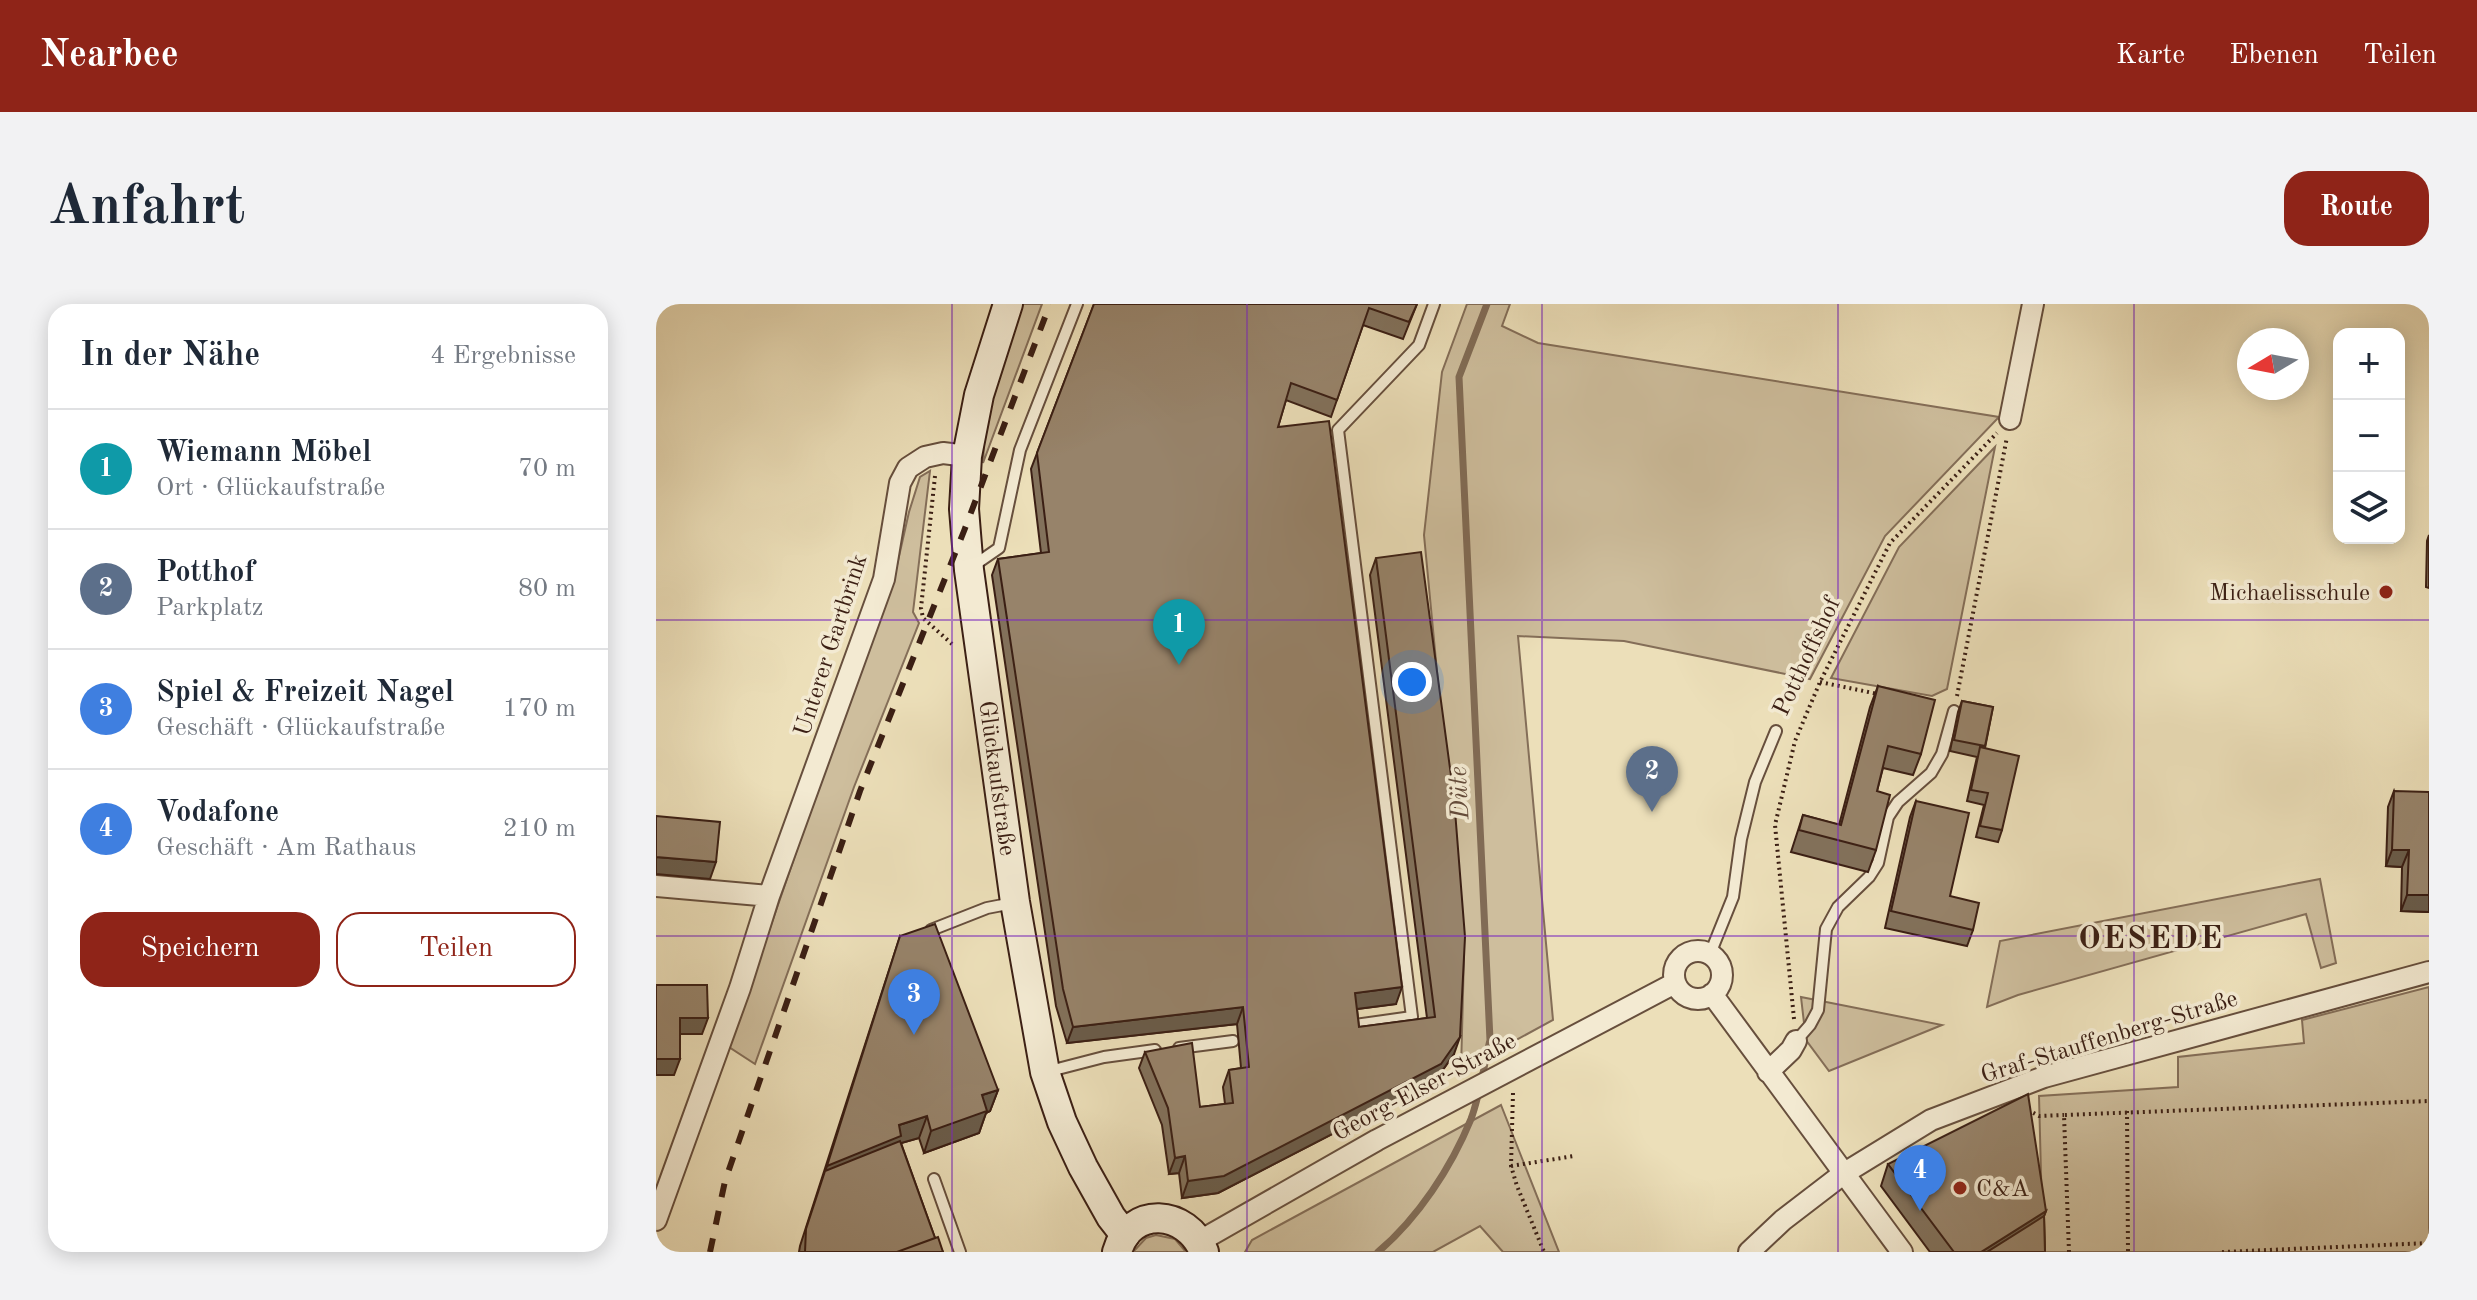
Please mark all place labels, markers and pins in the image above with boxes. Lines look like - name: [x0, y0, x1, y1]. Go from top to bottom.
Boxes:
- place label: Michaelisschule: [2209, 582, 2370, 606]
- marker: Michaelisschule: [2377, 583, 2395, 601]
- pin: 1: [1153, 599, 1205, 665]
- pin: 2: [1626, 746, 1678, 812]
- pin: 3: [888, 969, 940, 1035]
- pin: 4: [1894, 1145, 1946, 1211]
- place label: C&A: [1976, 1178, 2029, 1202]
- marker: C&A: [1951, 1179, 1969, 1197]

